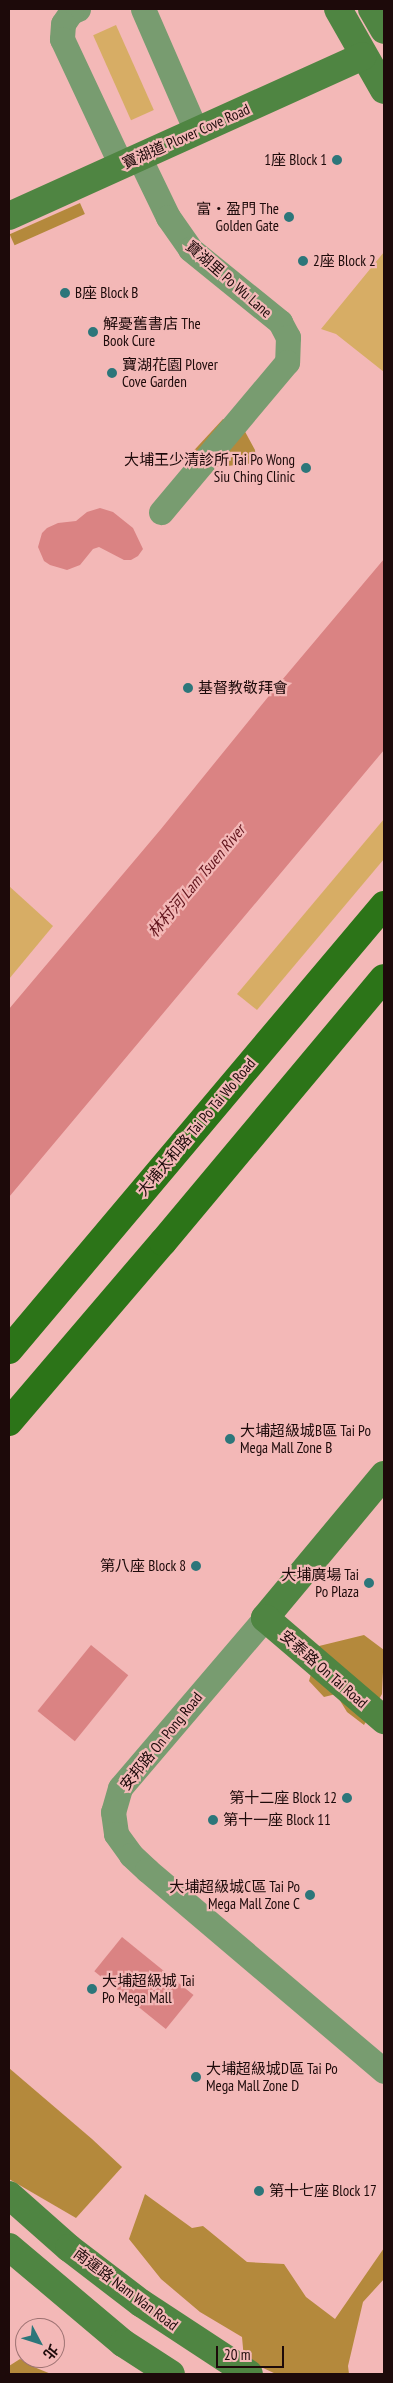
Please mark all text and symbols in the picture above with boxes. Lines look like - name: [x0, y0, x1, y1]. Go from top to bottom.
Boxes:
- street label: 寶湖道 Plover Cove Road: [119, 100, 253, 172]
- place label: 1座 Block 1: [264, 151, 327, 169]
- marker: 1座 Block 1: [331, 154, 343, 166]
- place label: 富‧盈門 The Golden Gate: [196, 199, 279, 234]
- marker: 富‧盈門 The Golden Gate: [283, 211, 295, 223]
- street label: 寶湖里 Po Wu Lane: [182, 237, 276, 321]
- place label: 2座 Block 2: [313, 252, 376, 270]
- marker: 2座 Block 2: [297, 255, 309, 267]
- place label: B座 Block B: [75, 284, 139, 302]
- marker: B座 Block B: [59, 287, 71, 299]
- place label: 解憂舊書店 The Book Cure: [103, 314, 201, 349]
- marker: 解憂舊書店 The Book Cure: [87, 326, 99, 338]
- place label: 寶湖花園 Plover Cove Garden: [122, 355, 218, 390]
- marker: 寶湖花園 Plover Cove Garden: [106, 367, 118, 379]
- place label: 大埔王少清診所 Tai Po Wong Siu Ching Clinic: [124, 450, 295, 485]
- marker: 大埔王少清診所 Tai Po Wong Siu Ching Clinic: [299, 461, 313, 475]
- place label: 基督教敬拜會: [198, 679, 288, 697]
- marker: 基督教敬拜會: [182, 682, 194, 694]
- water label: 林村河 Lam Tsuen River: [143, 821, 249, 941]
- street label: 大埔太和路 Tai Po Tai Wo Road: [133, 1054, 259, 1200]
- place label: 大埔超級城B區 Tai Po Mega Mall Zone B: [240, 1421, 371, 1456]
- marker: 大埔超級城B區 Tai Po Mega Mall Zone B: [224, 1433, 236, 1445]
- place label: 第八座 Block 8: [100, 1557, 186, 1575]
- marker: 第八座 Block 8: [190, 1560, 202, 1572]
- place label: 大埔廣場 Tai Po Plaza: [281, 1565, 359, 1600]
- marker: 大埔廣場 Tai Po Plaza: [363, 1577, 375, 1589]
- street label: 安泰路 On Tai Road: [277, 1626, 371, 1712]
- street label: 安邦路 On Pong Road: [116, 1688, 206, 1794]
- place label: 第十二座 Block 12: [229, 1789, 337, 1807]
- marker: 第十二座 Block 12: [341, 1792, 353, 1804]
- place label: 第十一座 Block 11: [223, 1811, 331, 1829]
- marker: 第十一座 Block 11: [207, 1814, 219, 1826]
- place label: 大埔超級城C區 Tai Po Mega Mall Zone C: [169, 1877, 300, 1912]
- marker: 大埔超級城C區 Tai Po Mega Mall Zone C: [304, 1889, 316, 1901]
- place label: 大埔超級城 Tai Po Mega Mall: [102, 1971, 195, 2006]
- marker: 大埔超級城 Tai Po Mega Mall: [86, 1983, 98, 1995]
- place label: 大埔超級城D區 Tai Po Mega Mall Zone D: [206, 2059, 338, 2094]
- marker: 大埔超級城D區 Tai Po Mega Mall Zone D: [190, 2071, 202, 2083]
- place label: 第十七座 Block 17: [269, 2182, 377, 2200]
- marker: 第十七座 Block 17: [253, 2185, 265, 2197]
- street label: 南運路 Nam Wan Road: [70, 2244, 182, 2334]
- north arrow: [15, 2318, 65, 2368]
- scale bar: [218, 2336, 286, 2368]
- text: 北: [39, 2341, 62, 2363]
- text: 20 m: [224, 2345, 250, 2364]

